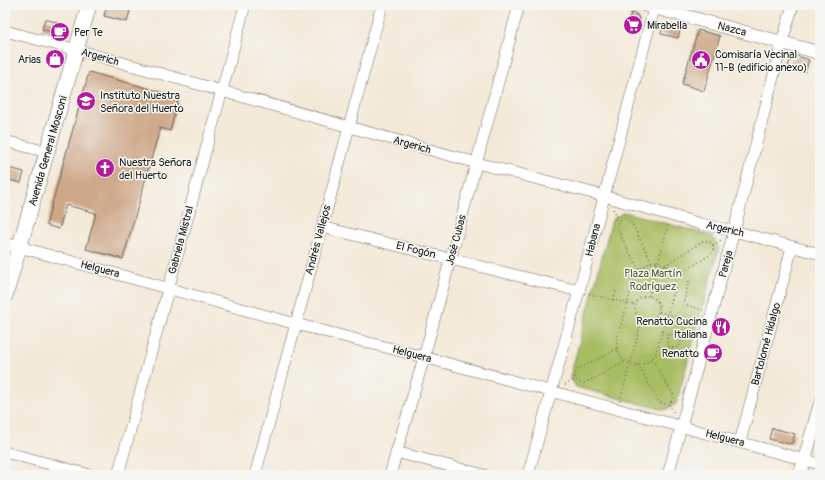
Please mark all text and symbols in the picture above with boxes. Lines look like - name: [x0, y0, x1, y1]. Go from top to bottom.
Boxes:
- supermarket icon: Mirabella: [622, 14, 644, 36]
- place label: Mirabella: [647, 19, 687, 32]
- street label: Nazca: [716, 19, 748, 39]
- cafe icon: Per Te: [49, 21, 71, 43]
- place label: Per Te: [74, 26, 103, 39]
- street label: Argerich: [80, 45, 120, 69]
- shop icon: Arias: [44, 48, 66, 70]
- place label: Comisaría Vecinal 11-B (edificio anexo): [715, 48, 807, 74]
- public building icon: Comisaría Vecinal 11-B (edificio anexo): [690, 49, 712, 71]
- place label: Arias: [18, 53, 41, 66]
- place label: Instituto Nuestra Señora del Huerto: [100, 89, 184, 115]
- school or university icon: Instituto Nuestra Señora del Huerto: [75, 90, 97, 112]
- street label: Avenida General Mosconi: [26, 94, 70, 208]
- street label: Argerich: [392, 133, 432, 157]
- place label: Nuestra Señora del Huerto: [119, 156, 191, 182]
- church icon: Nuestra Señora del Huerto: [94, 157, 116, 179]
- street label: Gabriela Mistral: [166, 204, 196, 276]
- street label: Andrés Vallejos: [302, 204, 334, 276]
- street label: José Cubas: [443, 213, 469, 267]
- street label: Argerich: [705, 218, 745, 240]
- street label: Habana: [583, 222, 603, 258]
- street label: El Fogón: [395, 239, 437, 261]
- street label: Pareja: [716, 249, 736, 279]
- street label: Helguera: [79, 258, 121, 280]
- park label: Plaza Martín Rodríguez: [624, 267, 682, 293]
- street label: Bartolomé Hidalgo: [749, 301, 783, 387]
- place label: Renatto Cucina Italiana: [636, 315, 707, 341]
- restaurant icon: Renatto Cucina Italiana: [710, 316, 732, 338]
- cafe icon: Renatto: [702, 342, 724, 364]
- street label: Helguera: [391, 343, 433, 365]
- place label: Renatto: [662, 347, 699, 360]
- street label: Helguera: [704, 427, 746, 449]

